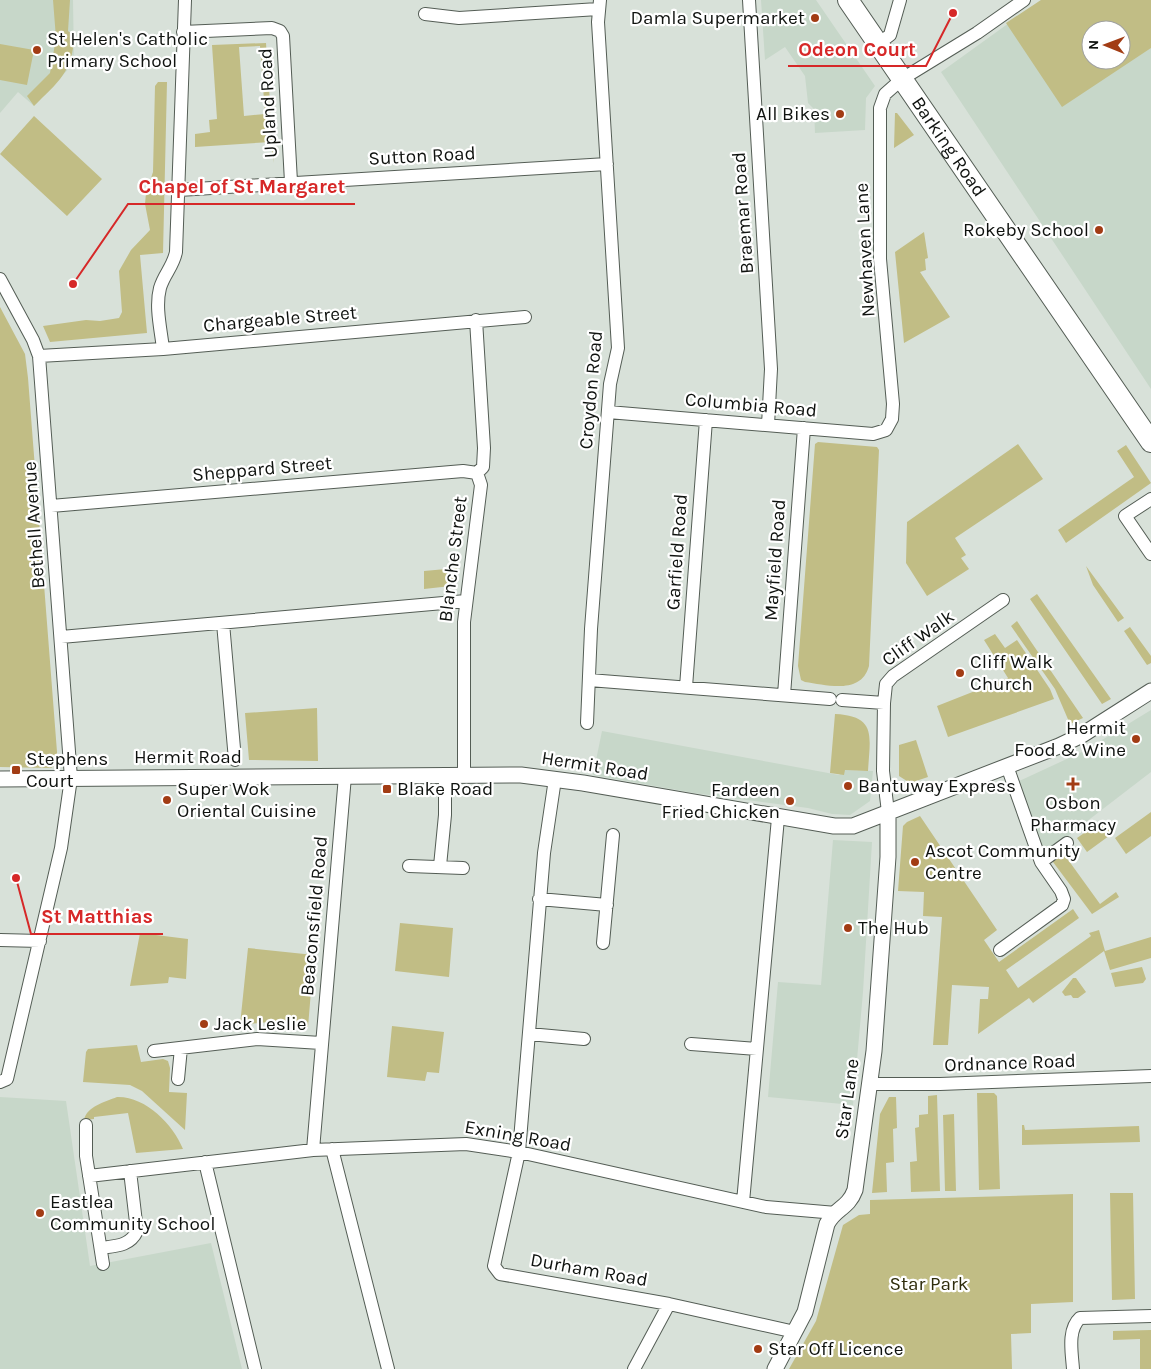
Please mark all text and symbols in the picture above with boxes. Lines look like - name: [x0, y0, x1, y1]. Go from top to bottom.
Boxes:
- place label: Damla Supermarket: [631, 7, 805, 29]
- marker: Damla Supermarket: [809, 12, 821, 24]
- north arrow: [1081, 20, 1131, 70]
- place label: St Helen's Catholic Primary School: [47, 28, 208, 72]
- callout: Odeon Court: [788, 31, 926, 66]
- text: Odeon Court: [798, 38, 916, 61]
- text: N: [1085, 40, 1102, 50]
- marker: St Helen's Catholic Primary School: [31, 44, 43, 56]
- street label: Upland Road: [254, 47, 282, 159]
- street label: Barking Road: [907, 93, 991, 201]
- place label: All Bikes: [756, 103, 830, 125]
- marker: All Bikes: [834, 108, 846, 120]
- street label: Sutton Road: [368, 142, 476, 170]
- street label: Braemar Road: [728, 151, 758, 275]
- callout: Chapel of St Margaret: [128, 169, 355, 204]
- text: Chapel of St Margaret: [139, 175, 345, 198]
- street label: Newhaven Lane: [851, 182, 879, 318]
- place label: Rokeby School: [963, 219, 1089, 241]
- marker: Rokeby School: [1093, 224, 1105, 236]
- street label: Chargeable Street: [202, 301, 358, 337]
- street label: Croydon Road: [575, 330, 607, 450]
- street label: Columbia Road: [684, 388, 818, 422]
- street label: Sheppard Street: [191, 452, 333, 486]
- street label: Bethell Avenue: [19, 461, 49, 589]
- street label: Garfield Road: [662, 493, 692, 611]
- street label: Blanche Street: [434, 495, 472, 623]
- street label: Mayfield Road: [760, 498, 790, 622]
- street label: Cliff Walk: [878, 605, 959, 671]
- place label: Cliff Walk Church: [970, 651, 1053, 695]
- marker: Cliff Walk Church: [954, 667, 966, 679]
- place label: Hermit Food & Wine: [1014, 717, 1126, 761]
- marker: Hermit Food & Wine: [1130, 733, 1142, 745]
- street label: Hermit Road: [134, 746, 242, 768]
- street label: Hermit Road: [540, 747, 650, 785]
- place label: Stephens Court: [26, 748, 108, 792]
- marker: Stephens Court: [10, 764, 22, 776]
- place label: Bantuway Express: [858, 775, 1016, 797]
- place label: Super Wok Oriental Cuisine: [177, 778, 316, 822]
- place label: Blake Road: [397, 778, 493, 800]
- marker: Osbon Pharmacy: [1067, 778, 1079, 790]
- place label: Fardeen Fried Chicken: [661, 779, 780, 823]
- marker: Bantuway Express: [842, 780, 854, 792]
- marker: Blake Road: [381, 783, 393, 795]
- place label: Osbon Pharmacy: [1030, 792, 1116, 836]
- marker: Super Wok Oriental Cuisine: [161, 794, 173, 806]
- marker: Fardeen Fried Chicken: [784, 795, 796, 807]
- street label: Beaconsfield Road: [296, 835, 332, 997]
- place label: Ascot Community Centre: [925, 840, 1080, 884]
- marker: Ascot Community Centre: [909, 856, 921, 868]
- callout: St Matthias: [31, 899, 163, 934]
- text: St Matthias: [41, 905, 153, 928]
- place label: The Hub: [858, 917, 929, 939]
- marker: The Hub: [842, 922, 854, 934]
- place label: Jack Leslie: [214, 1013, 307, 1035]
- marker: Jack Leslie: [198, 1018, 210, 1030]
- street label: Ordnance Road: [944, 1050, 1076, 1076]
- street label: Star Lane: [830, 1057, 864, 1141]
- street label: Exning Road: [463, 1116, 573, 1156]
- place label: Eastlea Community School: [50, 1191, 216, 1235]
- marker: Eastlea Community School: [34, 1207, 46, 1219]
- street label: Durham Road: [529, 1249, 649, 1291]
- park label: Star Park: [889, 1273, 969, 1295]
- place label: Star Off Licence: [768, 1338, 903, 1360]
- marker: Star Off Licence: [752, 1343, 764, 1355]

